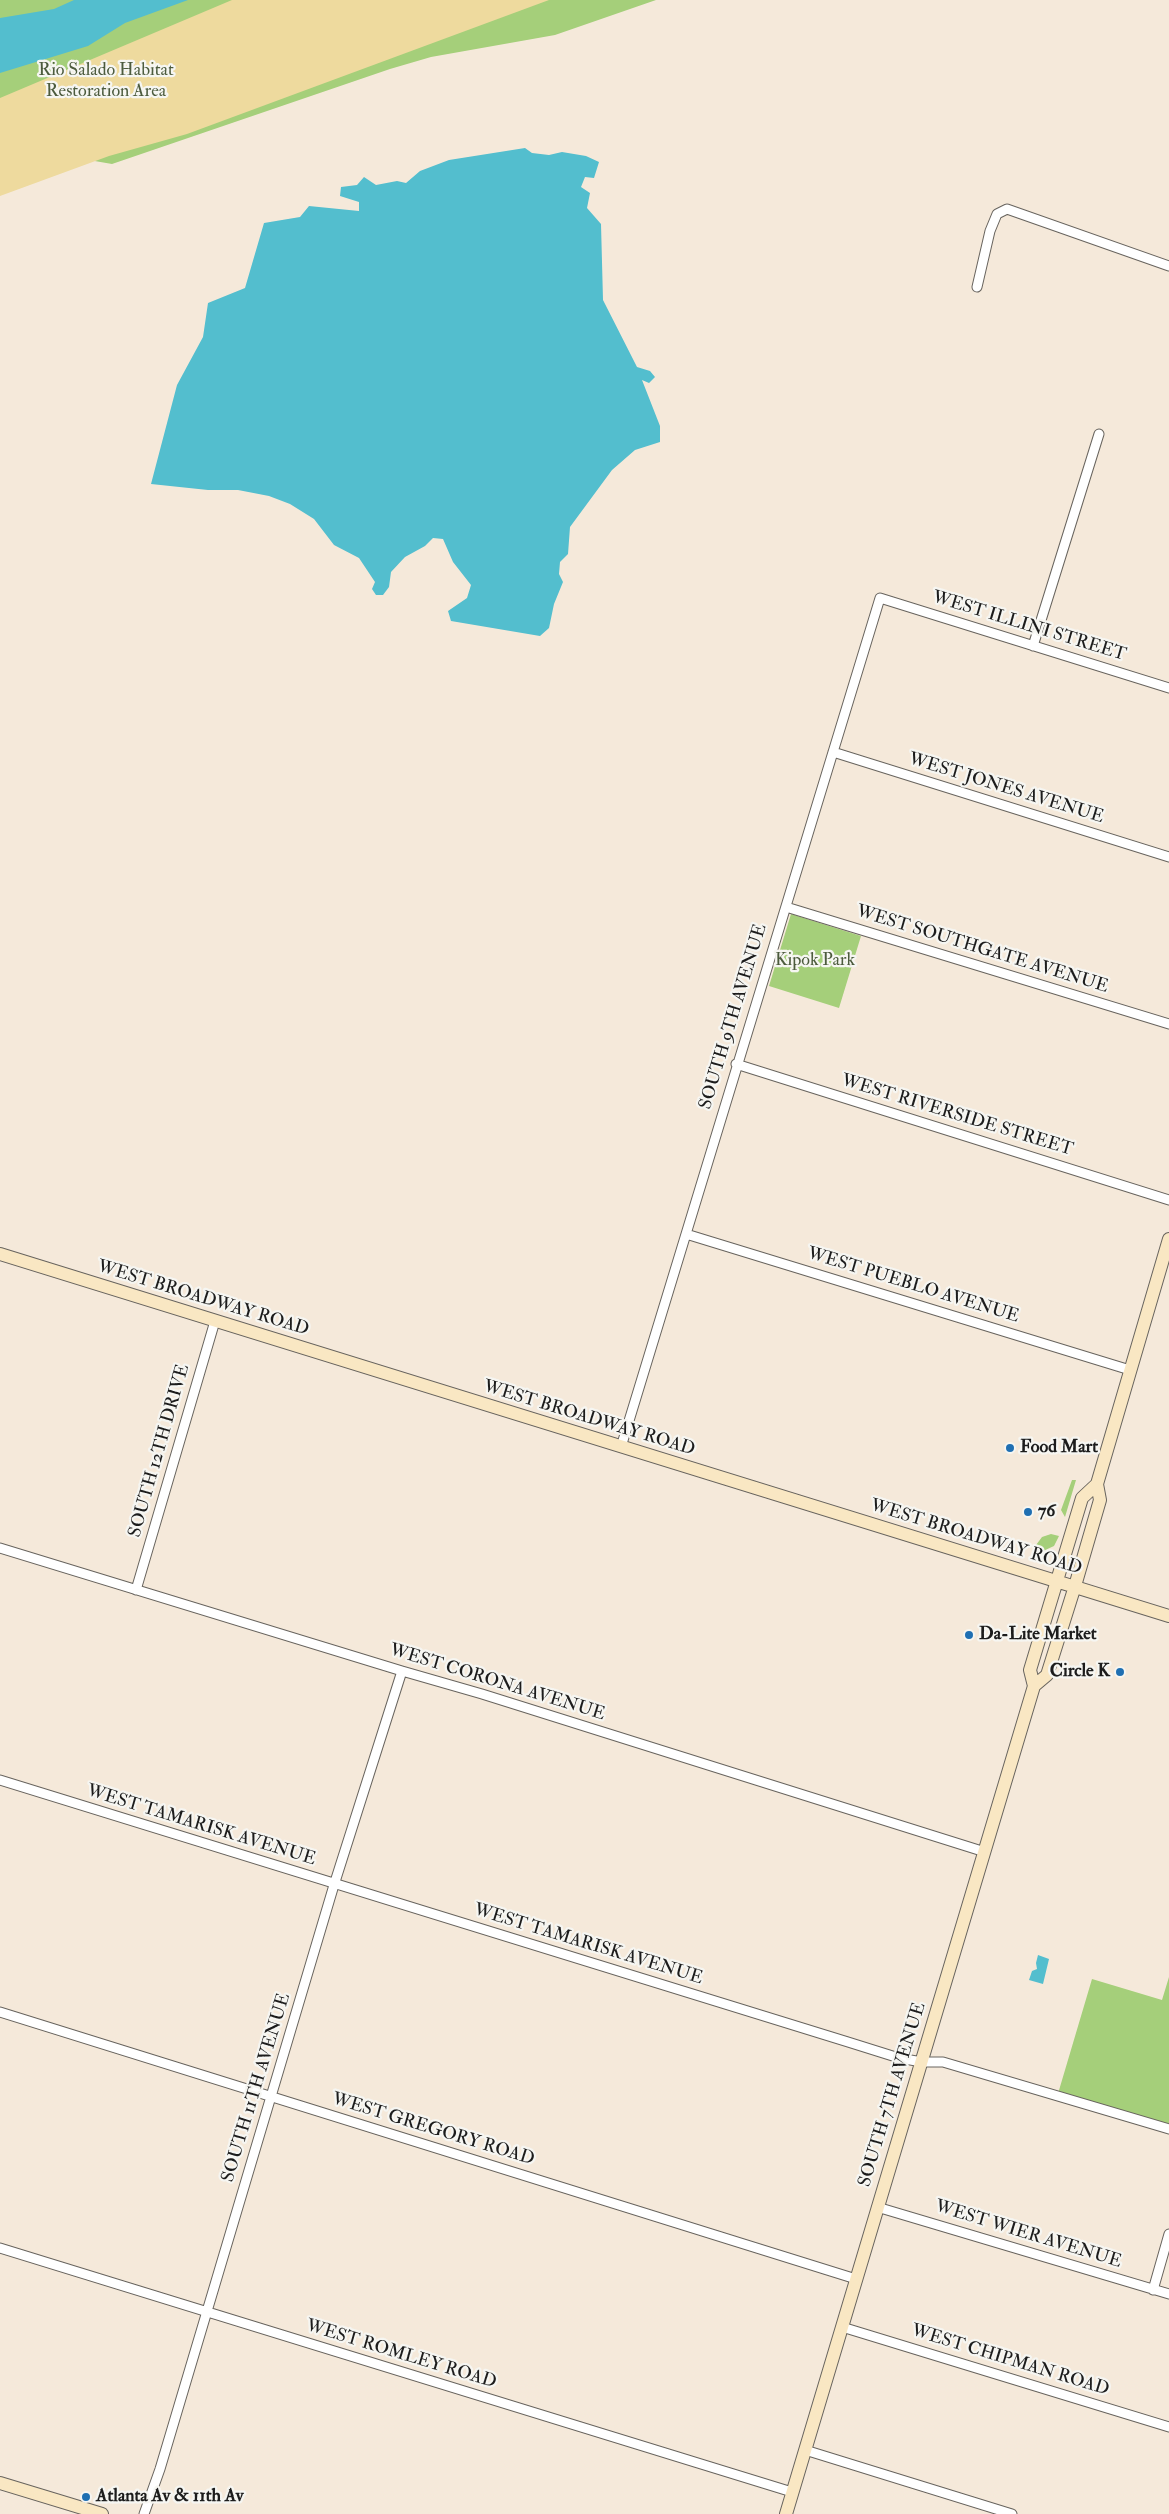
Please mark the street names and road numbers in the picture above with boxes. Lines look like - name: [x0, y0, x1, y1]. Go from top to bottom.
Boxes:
- street label: WEST ILLINI STREET: [929, 587, 1129, 667]
- street label: WEST JONES AVENUE: [906, 749, 1106, 829]
- street label: WEST SOUTHGATE AVENUE: [853, 901, 1111, 999]
- street label: SOUTH 9TH AVENUE: [695, 922, 773, 1112]
- street label: WEST RIVERSIDE STREET: [839, 1070, 1075, 1162]
- street label: WEST PUEBLO AVENUE: [804, 1243, 1022, 1329]
- street label: WEST BROADWAY ROAD: [95, 1256, 311, 1342]
- street label: SOUTH 12TH DRIVE: [125, 1362, 195, 1540]
- street label: WEST BROADWAY ROAD: [481, 1376, 697, 1462]
- street label: WEST BROADWAY ROAD: [868, 1495, 1084, 1581]
- street label: WEST CORONA AVENUE: [387, 1640, 607, 1726]
- street label: WEST TAMARISK AVENUE: [84, 1781, 318, 1871]
- street label: WEST TAMARISK AVENUE: [471, 1900, 705, 1990]
- street label: SOUTH 11TH AVENUE: [218, 1991, 296, 2185]
- street label: SOUTH 7TH AVENUE: [855, 2000, 931, 2190]
- street label: WEST GREGORY ROAD: [329, 2089, 537, 2171]
- street label: WEST WIER AVENUE: [932, 2196, 1124, 2274]
- street label: WEST ROMLEY ROAD: [303, 2316, 499, 2394]
- street label: WEST CHIPMAN ROAD: [908, 2321, 1112, 2401]

